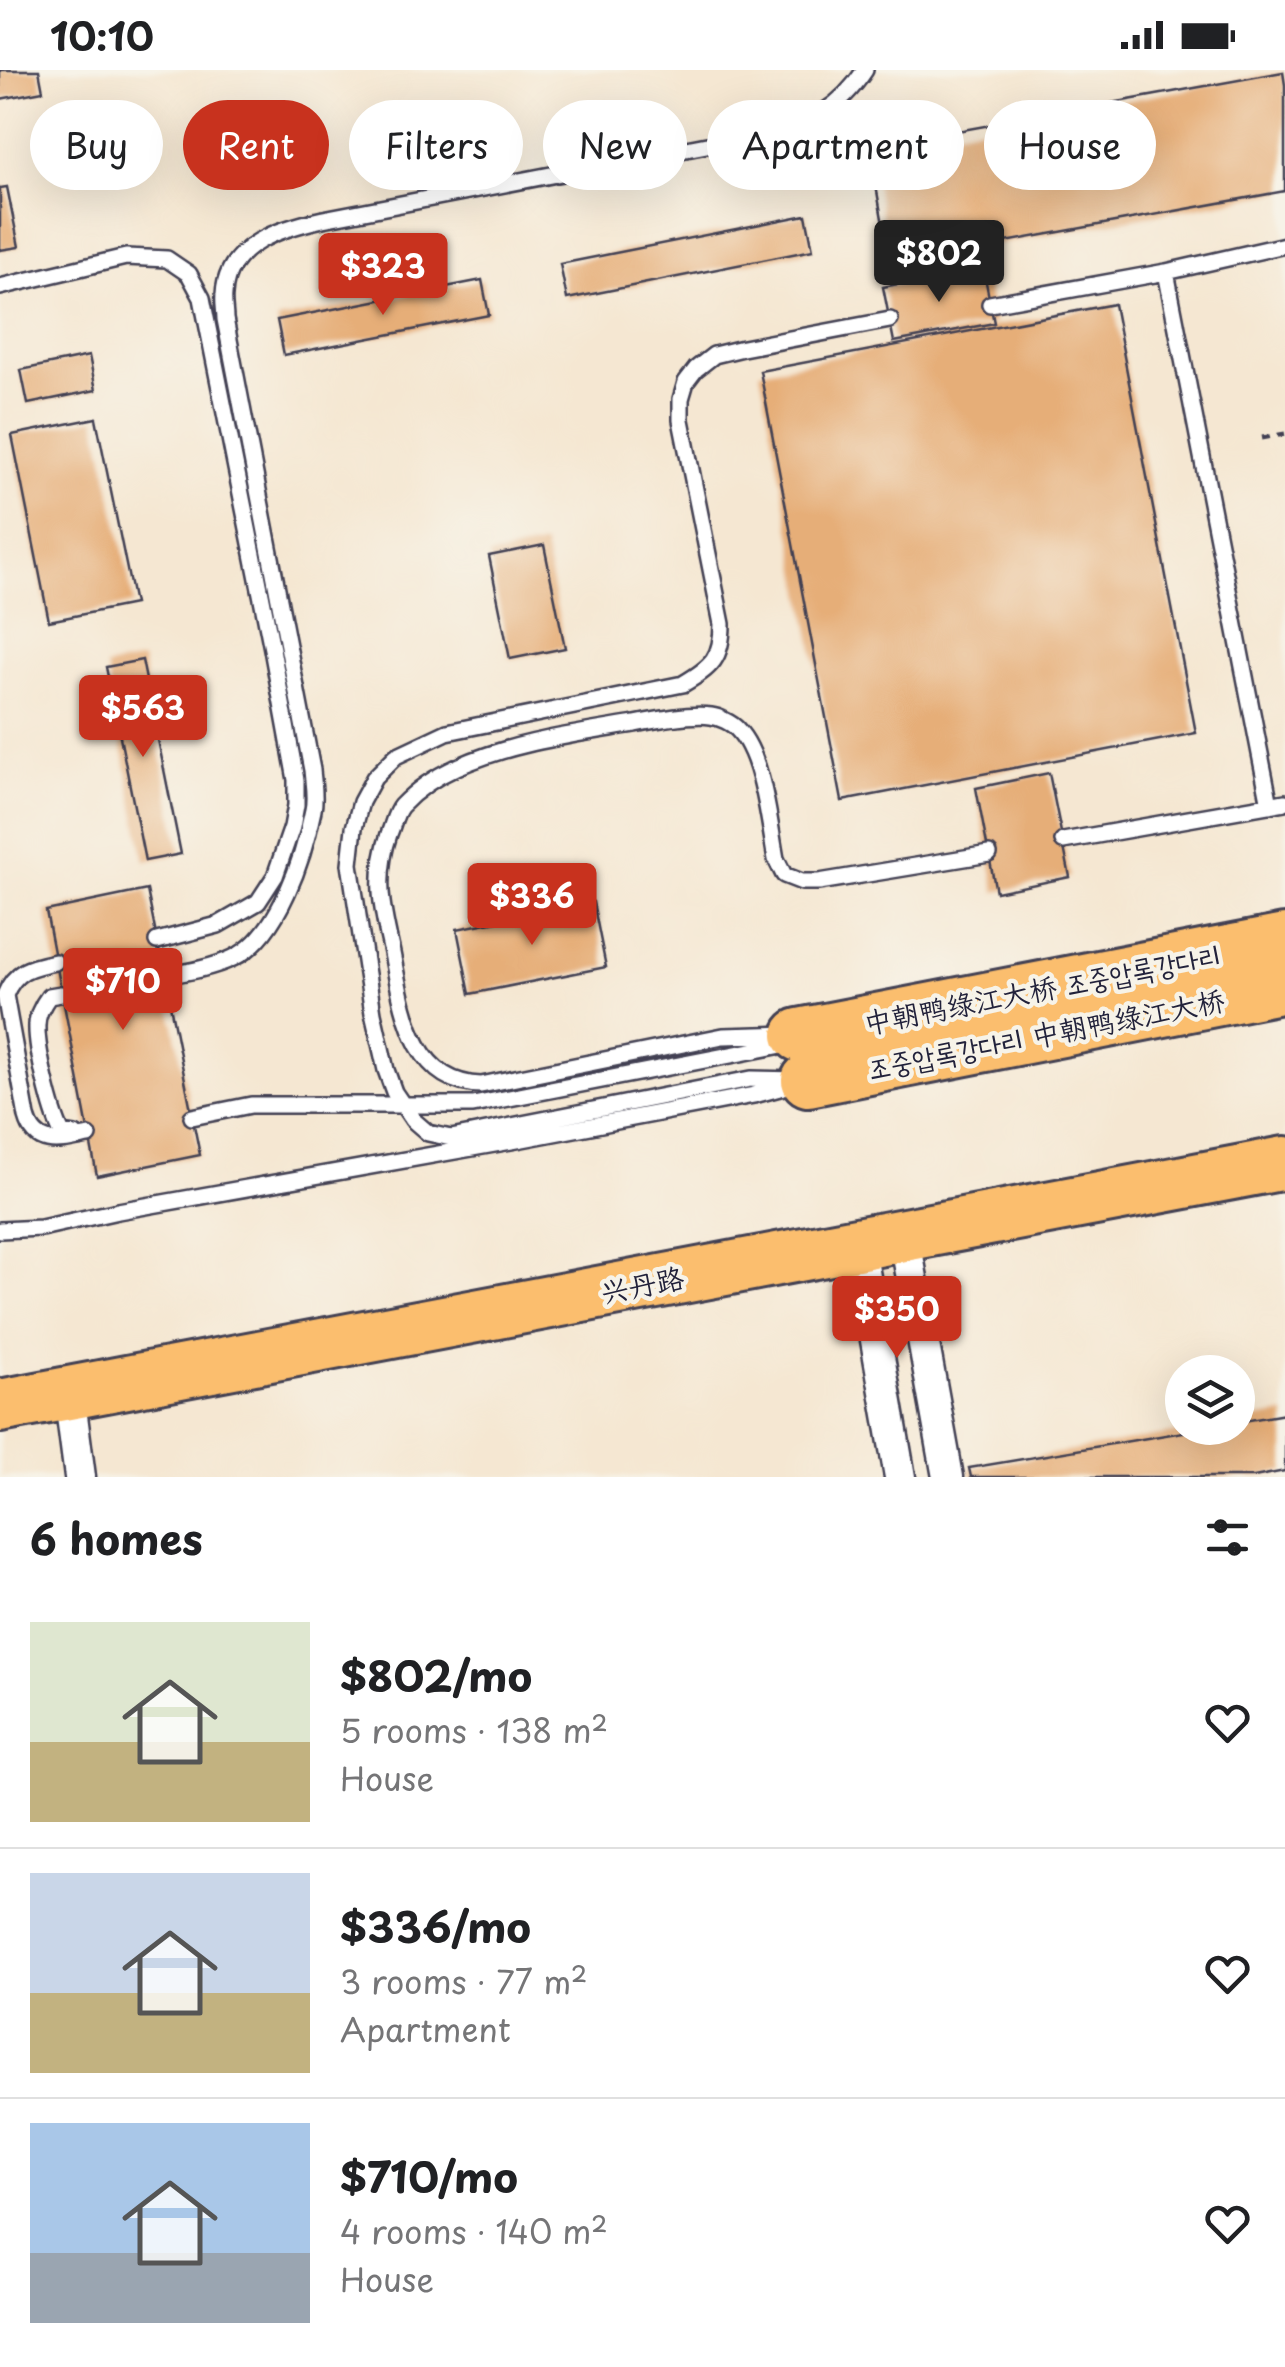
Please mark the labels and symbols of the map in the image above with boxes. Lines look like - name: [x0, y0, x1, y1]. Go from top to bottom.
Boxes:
- pin: $802: [880, 220, 998, 305]
- pin: $323: [324, 233, 442, 318]
- pin: $563: [84, 675, 202, 760]
- pin: $336: [473, 863, 591, 948]
- street label: 中朝鸭绿江大桥 조중압록강다리: [860, 932, 1224, 1044]
- pin: $710: [64, 948, 182, 1033]
- street label: 조중압록강다리 中朝鸭绿江大桥: [864, 977, 1228, 1089]
- street label: 兴丹路: [597, 1255, 687, 1313]
- pin: $350: [838, 1276, 956, 1361]

